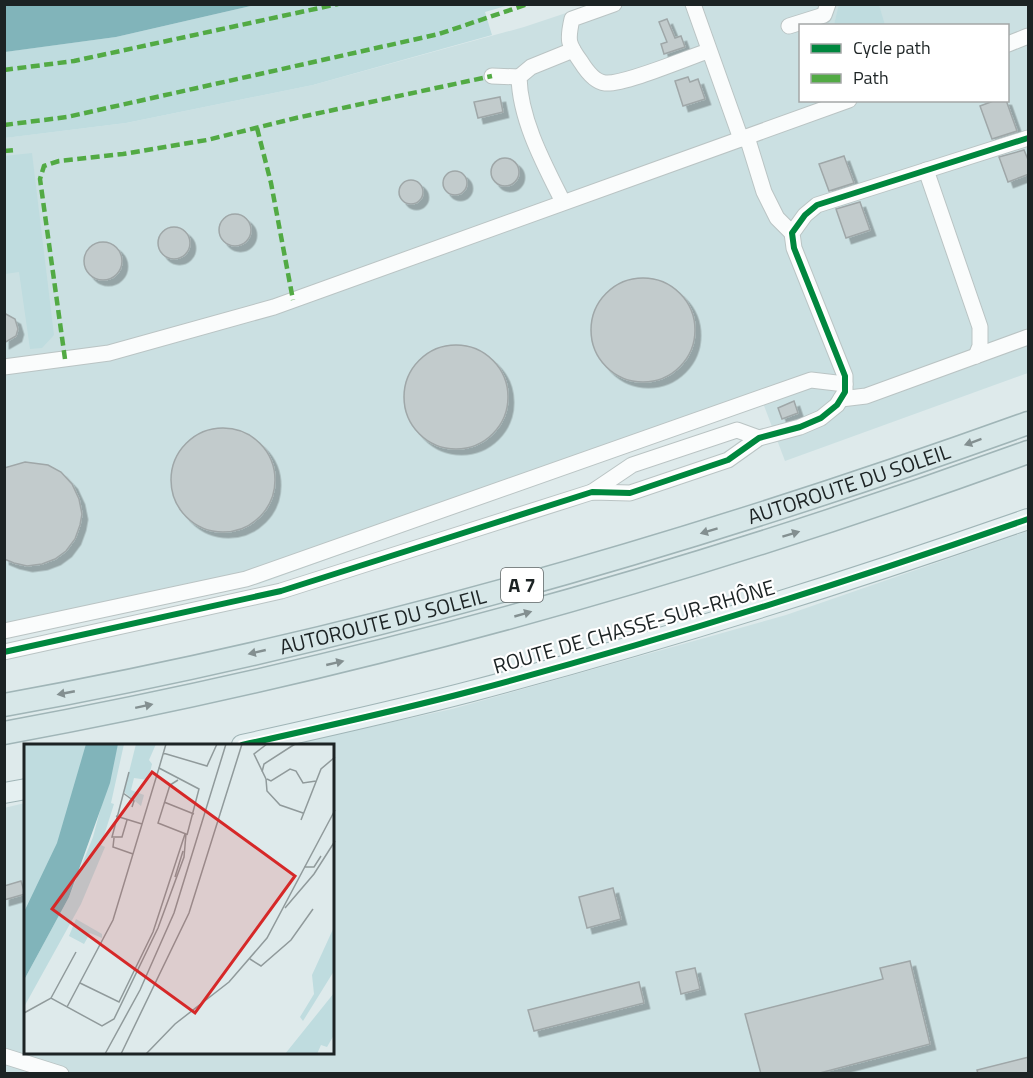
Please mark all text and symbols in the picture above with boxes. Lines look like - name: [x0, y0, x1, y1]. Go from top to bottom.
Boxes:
- legend: [799, 24, 1009, 102]
- text: Cycle path: [853, 34, 931, 61]
- text: Path: [853, 64, 889, 91]
- street label: AUTOROUTE DU SOLEIL: [743, 435, 954, 532]
- one-way arrow: [964, 438, 982, 448]
- one-way arrow: [700, 526, 718, 536]
- one-way arrow: [782, 529, 800, 538]
- road number: A 7: [501, 568, 543, 602]
- street label: ROUTE DE CHASSE-SUR-RHÔNE: [489, 570, 778, 682]
- street label: AUTOROUTE DU SOLEIL: [276, 579, 489, 662]
- one-way arrow: [514, 609, 532, 618]
- one-way arrow: [248, 648, 266, 658]
- one-way arrow: [325, 657, 344, 667]
- one-way arrow: [57, 689, 76, 698]
- one-way arrow: [135, 701, 154, 710]
- inset map: [24, 744, 334, 1054]

